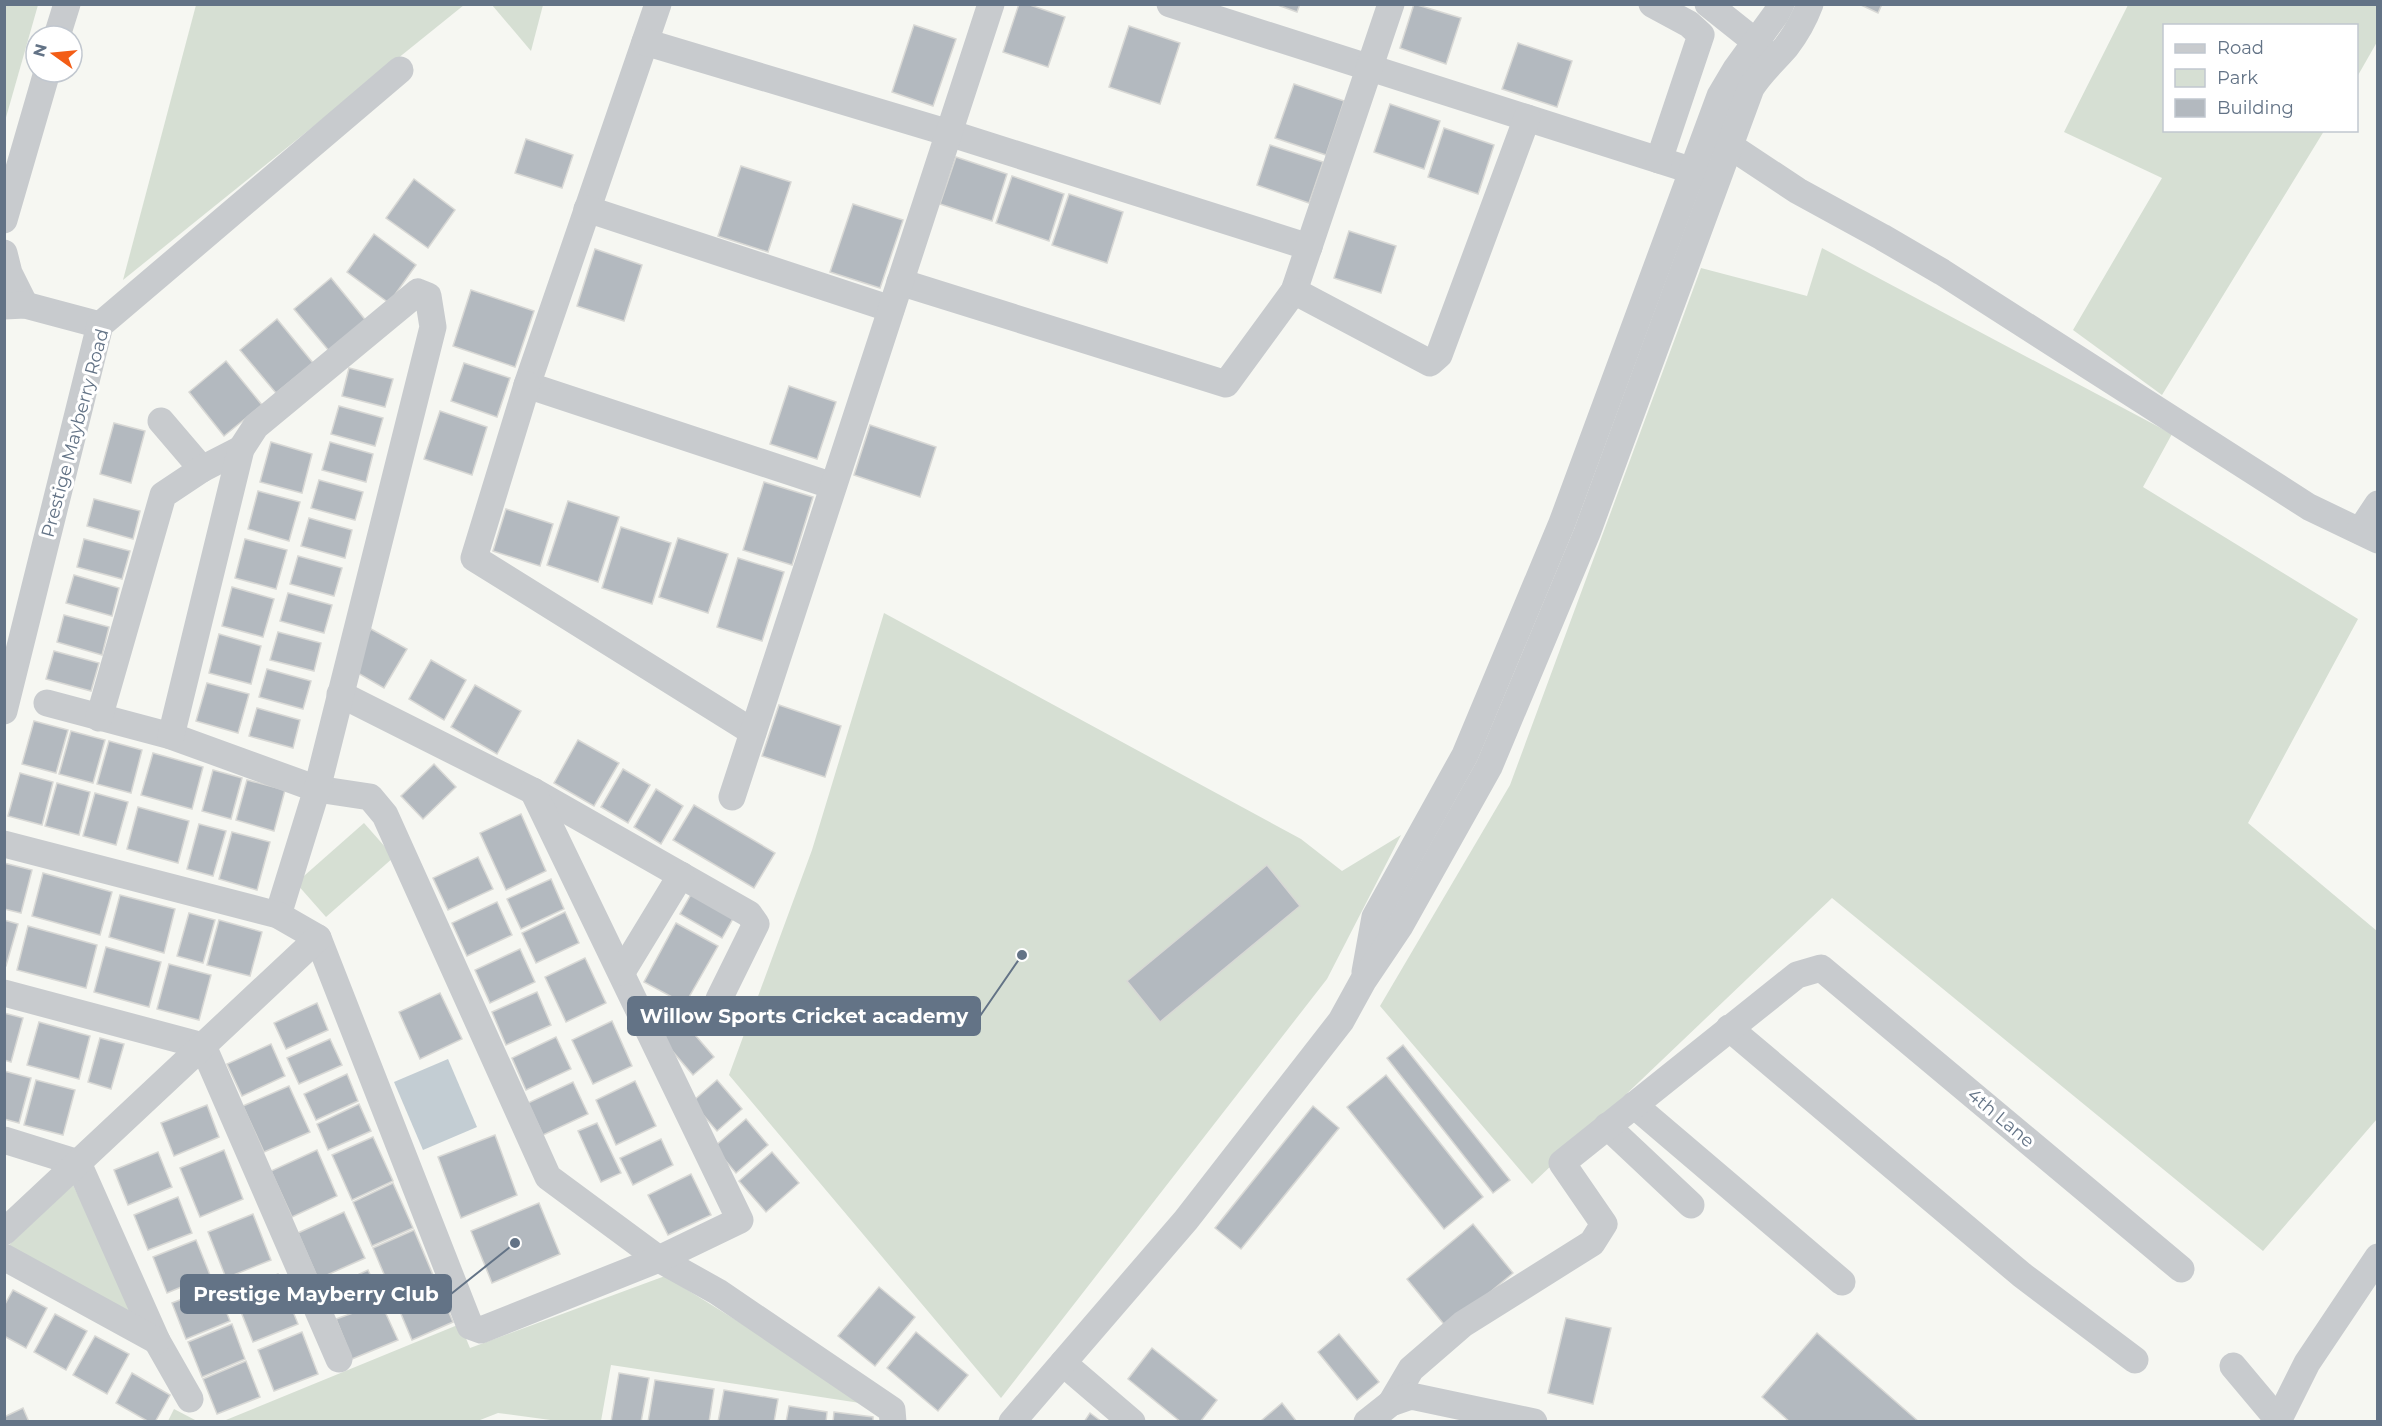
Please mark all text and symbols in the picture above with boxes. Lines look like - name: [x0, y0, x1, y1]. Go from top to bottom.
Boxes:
- north arrow: [24, 24, 84, 84]
- legend: [2163, 24, 2358, 132]
- text: Road: [2217, 37, 2264, 59]
- text: N: [29, 42, 51, 59]
- text: Park: [2217, 67, 2258, 89]
- text: Building: [2217, 97, 2294, 119]
- street label: Prestige Mayberry Road: [37, 326, 113, 540]
- callout: Willow Sports Cricket academy: [628, 997, 980, 1035]
- text: Willow Sports Cricket academy: [640, 1004, 969, 1028]
- street label: 4th Lane: [1963, 1084, 2039, 1152]
- callout: Prestige Mayberry Club: [181, 1275, 451, 1313]
- text: Prestige Mayberry Club: [193, 1282, 439, 1306]

